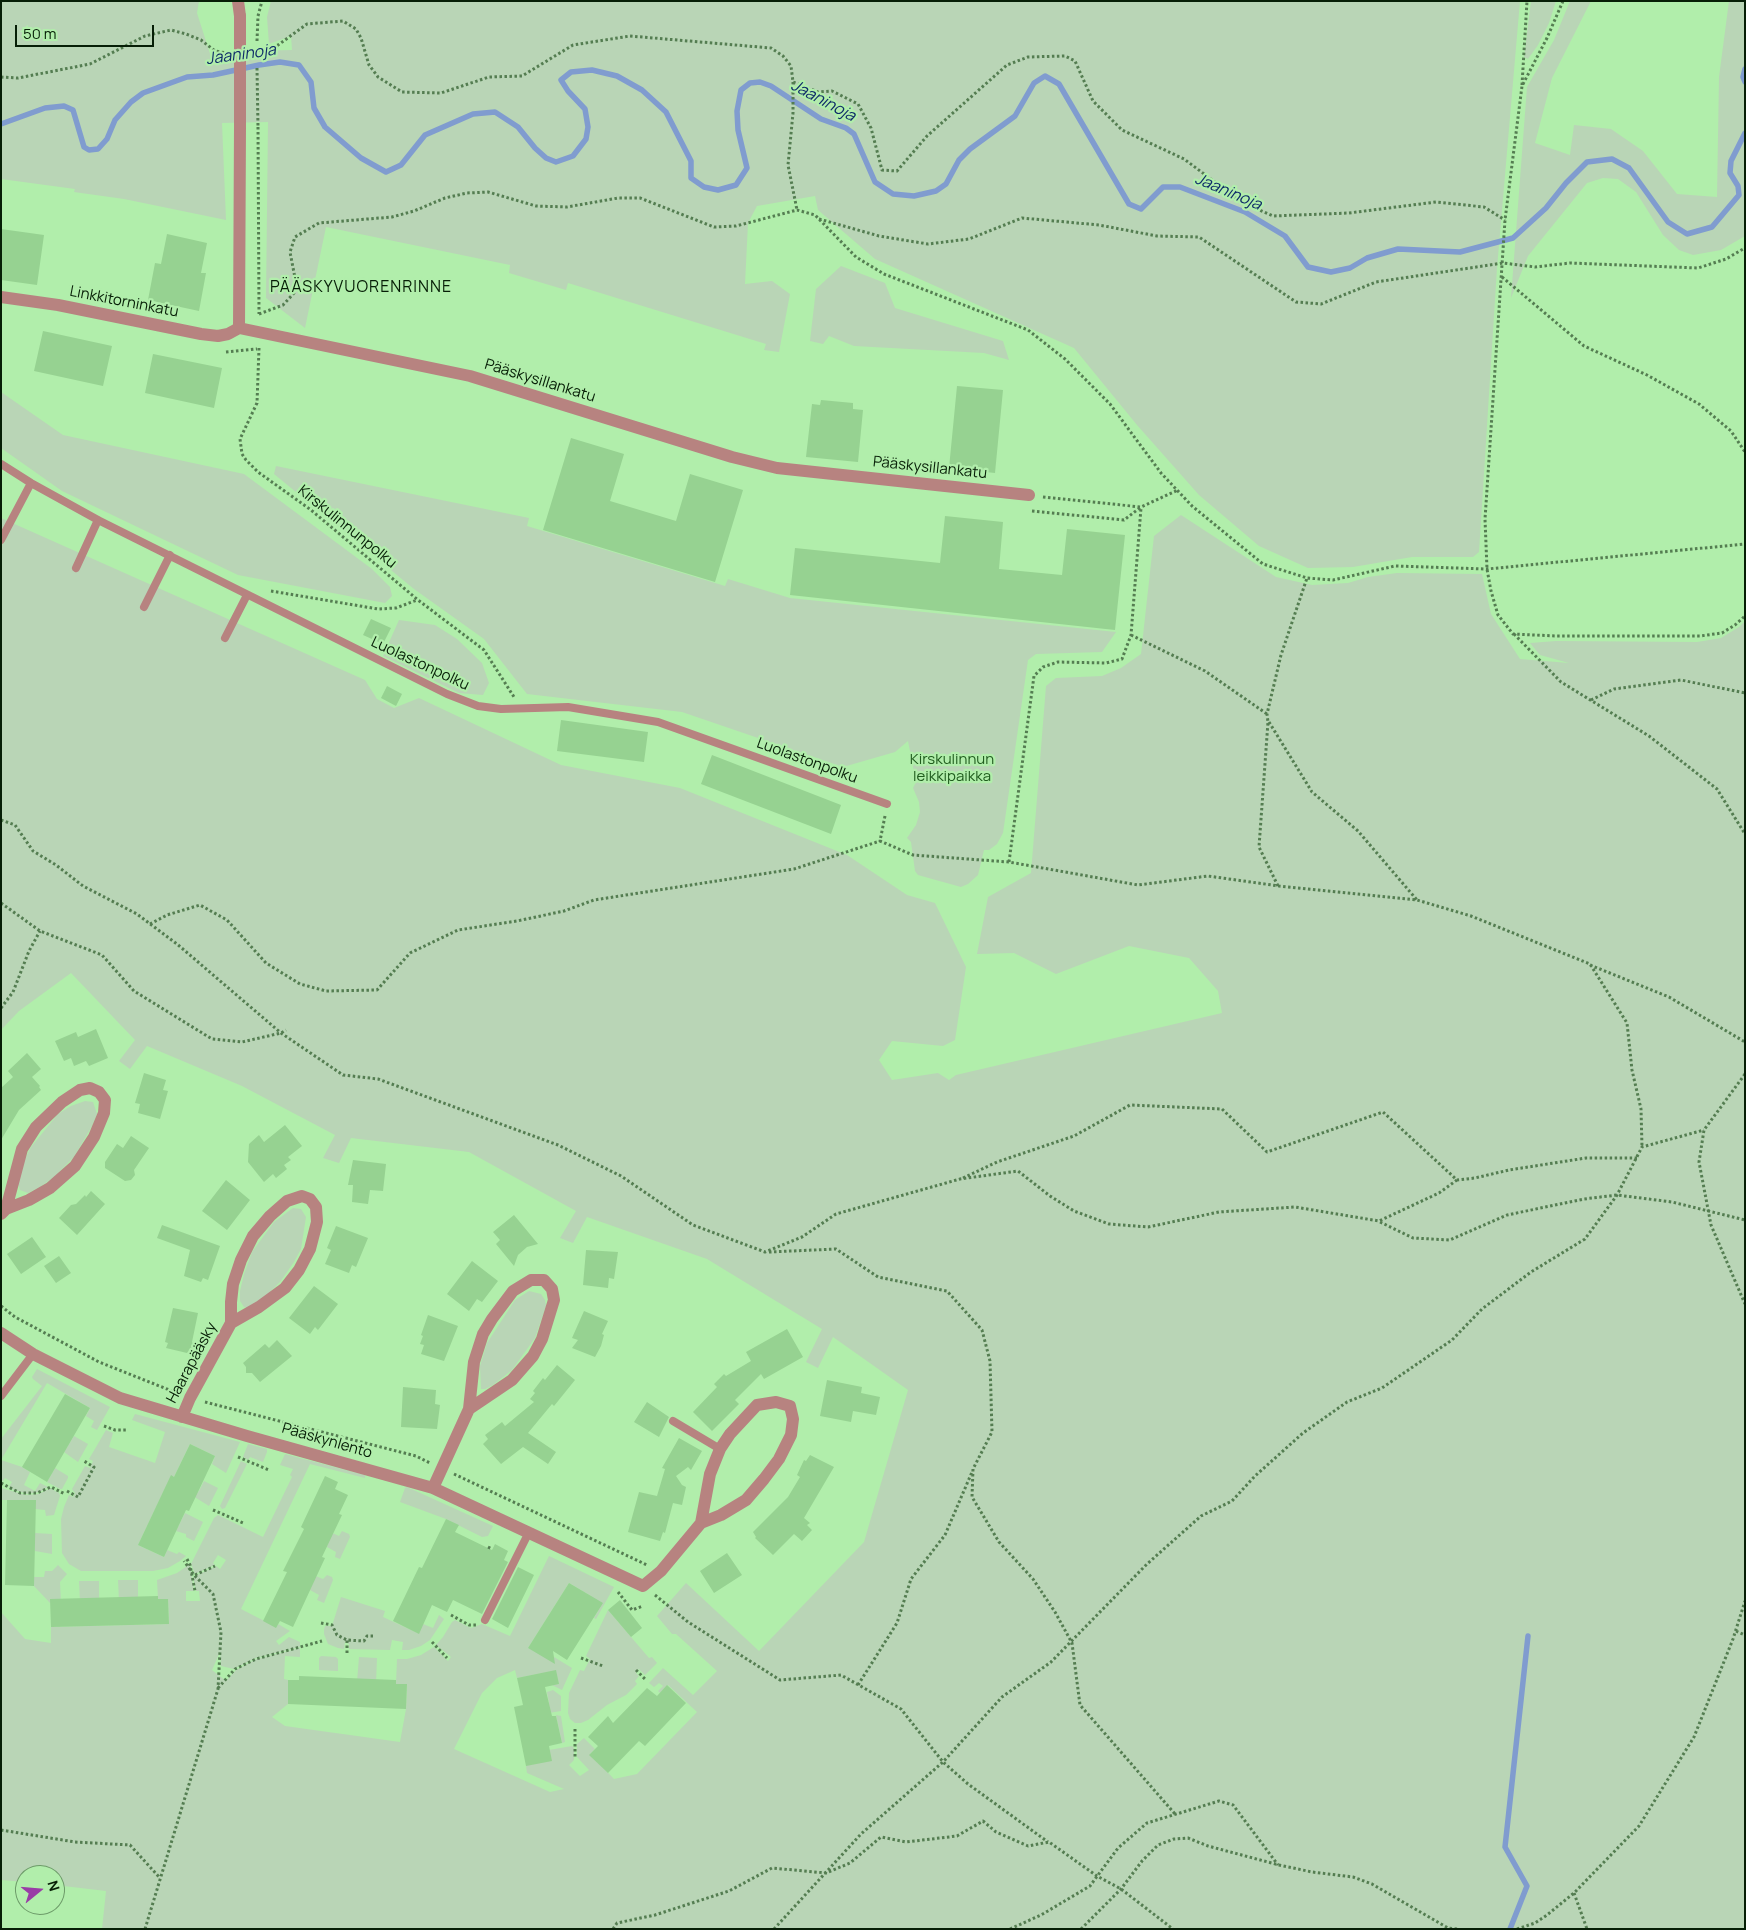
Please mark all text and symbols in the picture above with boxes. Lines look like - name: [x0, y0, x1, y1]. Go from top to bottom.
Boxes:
- scale bar: [18, 15, 156, 47]
- text: 50 m: [23, 23, 57, 44]
- water label: Jaaninoja: [205, 41, 277, 69]
- water label: Jaaninoja: [787, 76, 859, 126]
- water label: Jaaninoja: [1192, 169, 1264, 215]
- district label: PÄÄSKYVUORENRINNE: [268, 278, 454, 298]
- street label: Linkkitorninkatu: [68, 283, 180, 321]
- street label: Pääskysillankatu: [482, 356, 598, 406]
- street label: Pääskysillankatu: [872, 453, 988, 483]
- street label: Kirskulinnunpolku: [294, 482, 400, 572]
- street label: Luolastonpolku: [368, 633, 472, 695]
- street label: Luolastonpolku: [754, 734, 860, 788]
- park label: Kirskulinnun leikkipaikka: [910, 751, 994, 786]
- street label: Haarapääsky: [163, 1319, 221, 1407]
- street label: Pääskynlento: [280, 1420, 374, 1462]
- north arrow: [15, 1865, 65, 1915]
- text: N: [43, 1878, 64, 1893]

